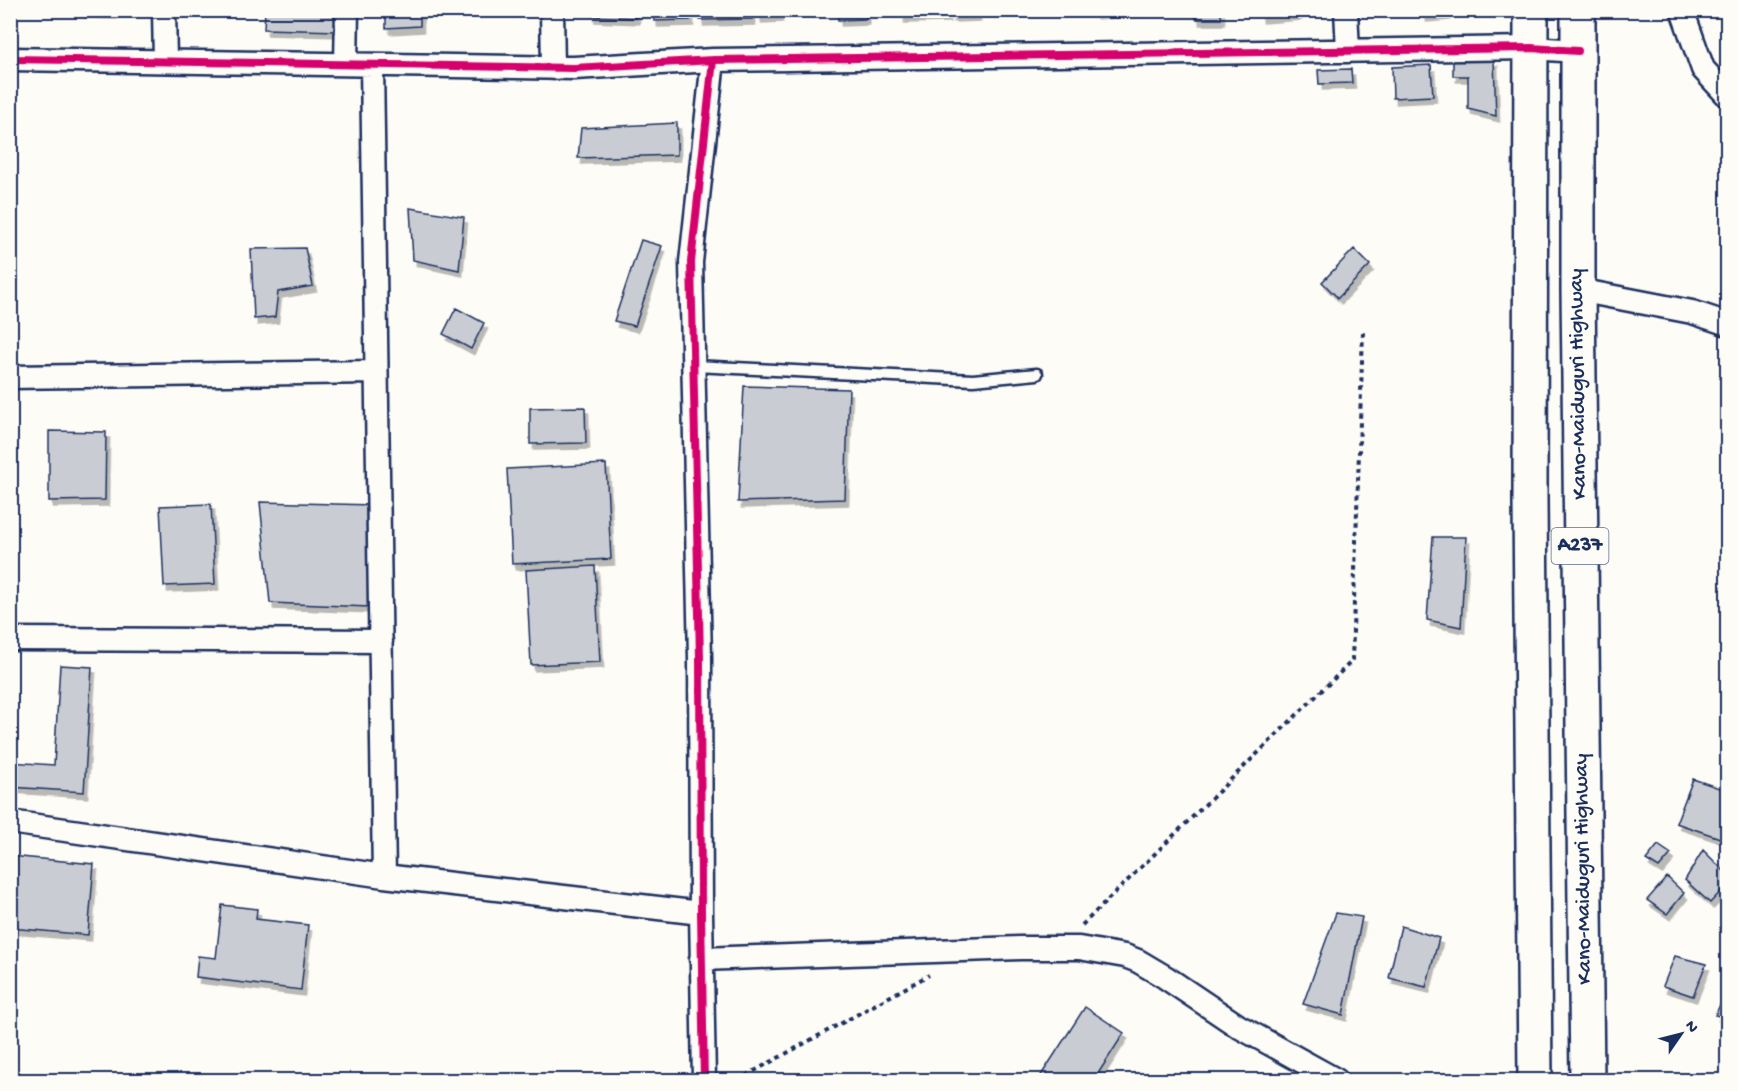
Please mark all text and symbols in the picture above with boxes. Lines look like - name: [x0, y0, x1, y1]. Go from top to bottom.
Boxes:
- street label: Kano-Maiduguri Highway: [1564, 268, 1594, 500]
- road number: A237: [1552, 528, 1608, 564]
- street label: Kano-Maiduguri Highway: [1569, 753, 1599, 985]
- north arrow: [1651, 1004, 1711, 1064]
- text: N: [1680, 1018, 1702, 1038]

